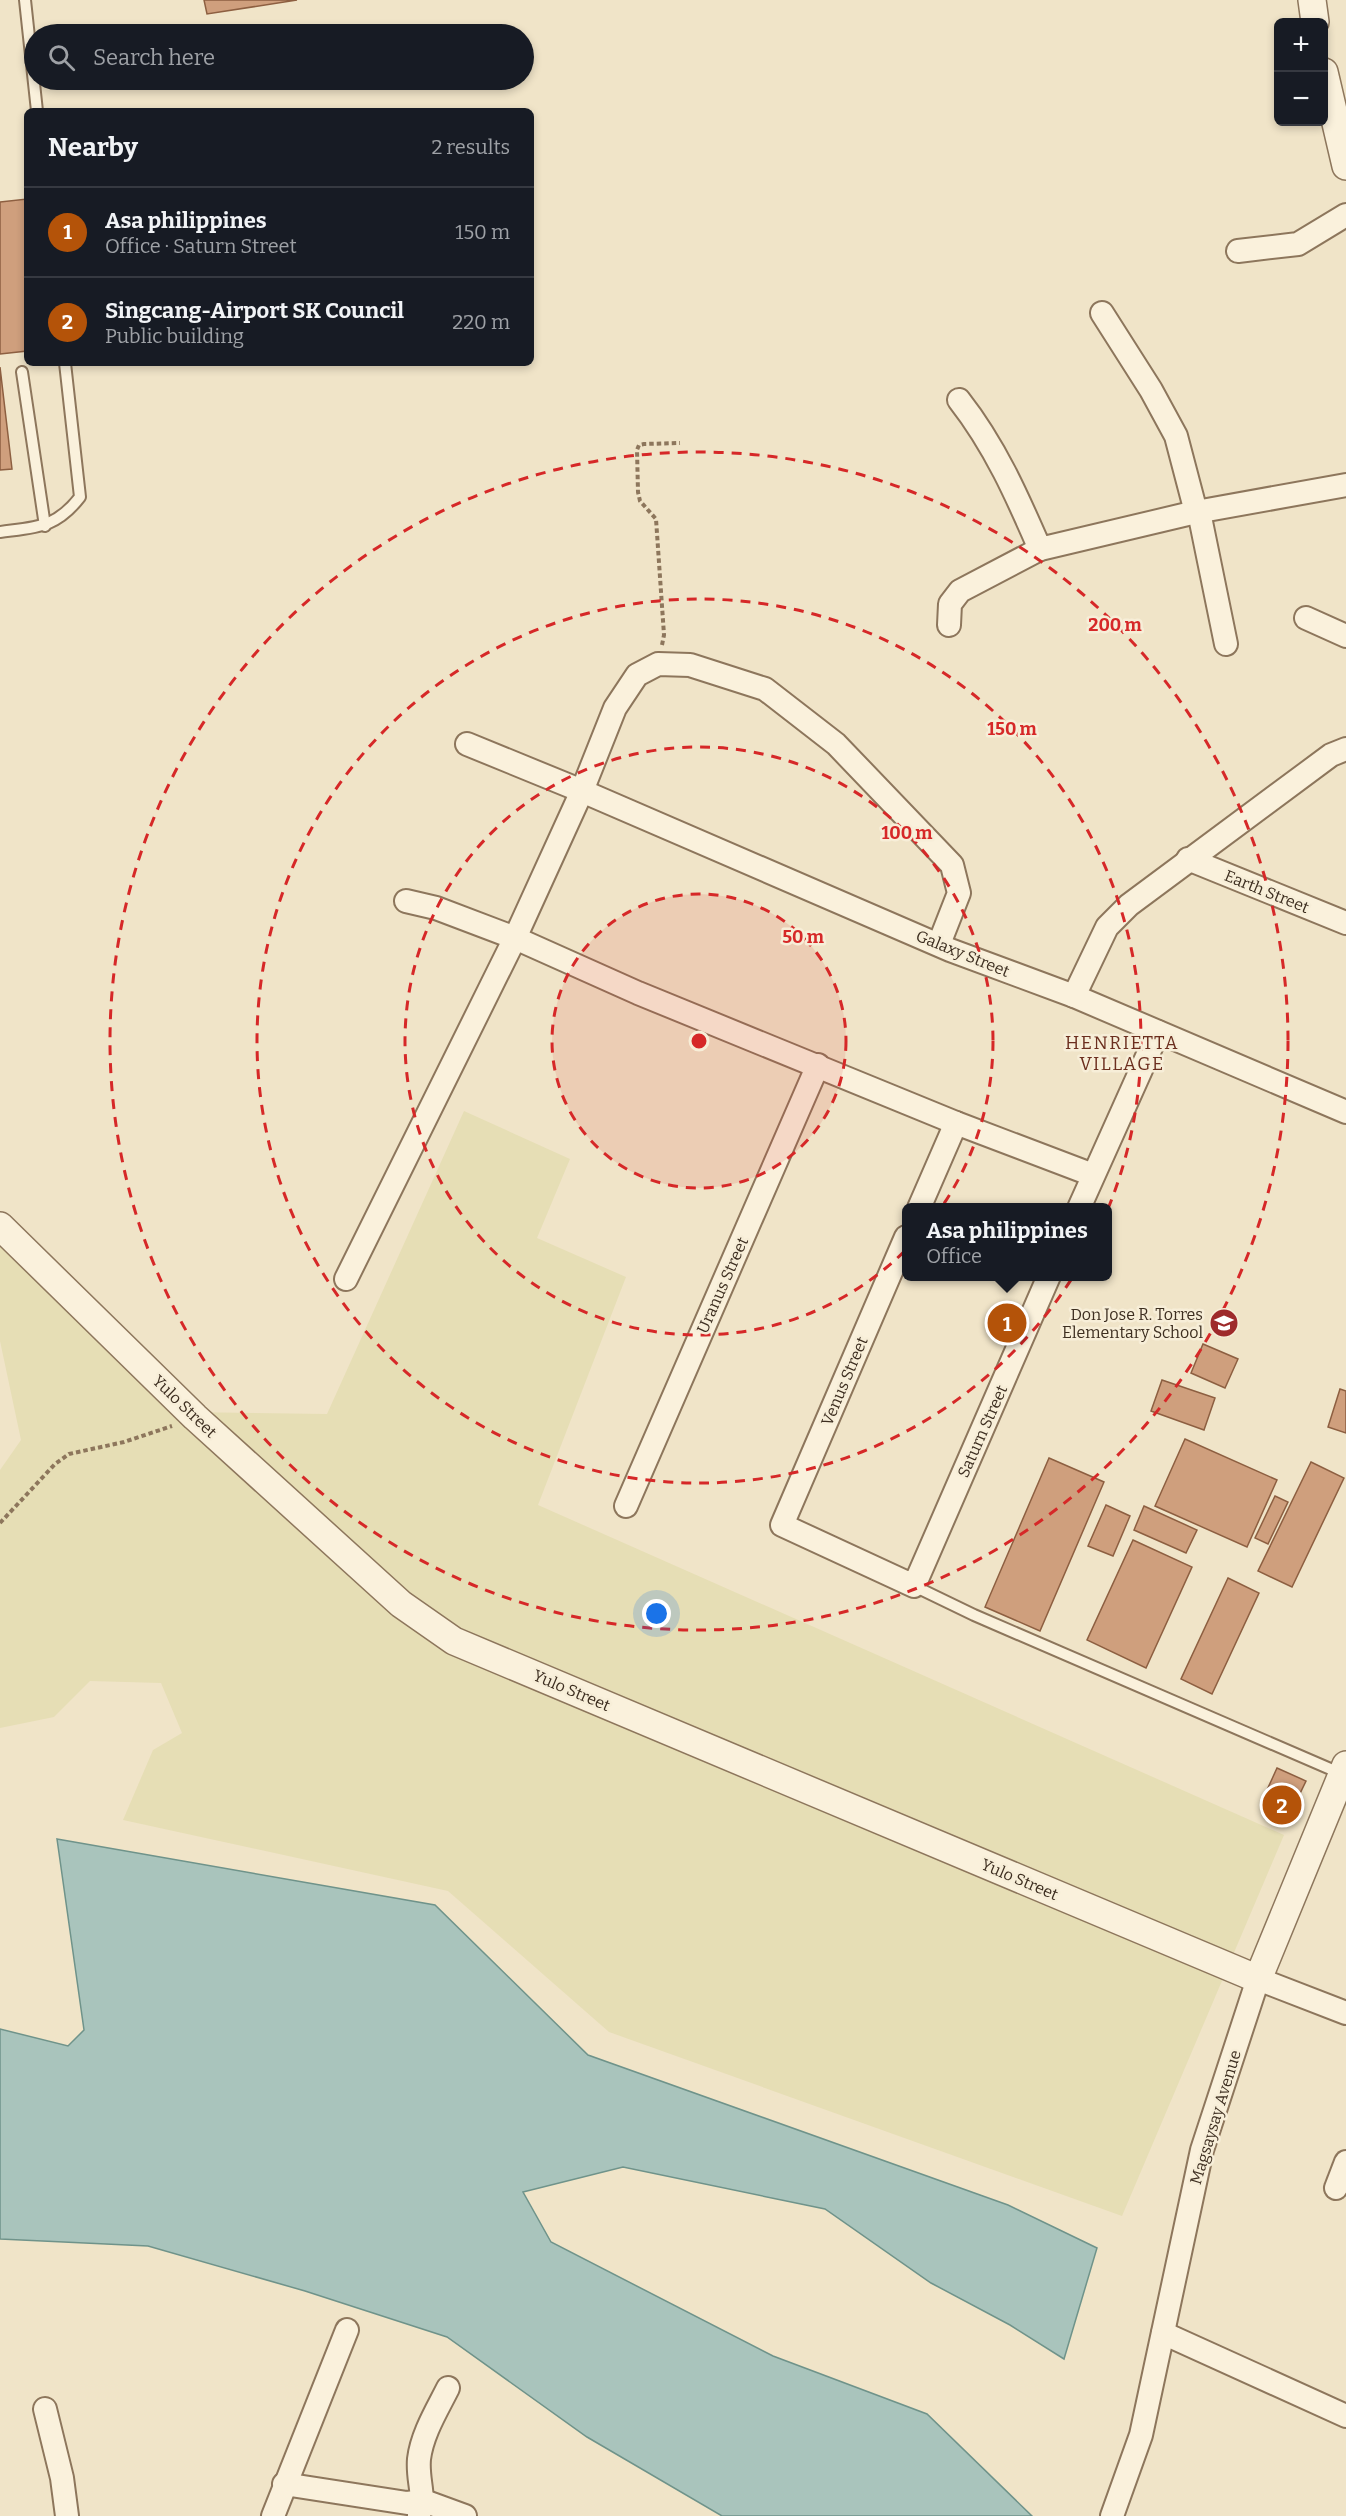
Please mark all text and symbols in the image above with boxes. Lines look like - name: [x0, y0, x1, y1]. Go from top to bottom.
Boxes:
- map controls: [1274, 18, 1328, 126]
- button: +: [1274, 18, 1328, 72]
- search box: [24, 24, 534, 90]
- icon: search: [45, 41, 78, 74]
- text: Search here: [93, 44, 215, 71]
- button: −: [1274, 72, 1328, 126]
- text: Nearby: [48, 132, 138, 163]
- text: 2 results: [431, 135, 510, 159]
- text: Asa philippines: [105, 207, 267, 234]
- text: 1: [63, 220, 72, 244]
- text: 150 m: [455, 220, 510, 244]
- text: Office · Saturn Street: [105, 234, 297, 258]
- text: Singcang-Airport SK Council: [105, 297, 404, 324]
- text: 2: [62, 310, 73, 334]
- text: 220 m: [452, 310, 510, 334]
- text: Public building: [105, 324, 244, 348]
- text: 200 m: [1088, 614, 1142, 636]
- text: 150 m: [987, 718, 1037, 740]
- text: 100 m: [881, 822, 933, 844]
- street label: Earth Street: [1222, 866, 1312, 917]
- text: 50 m: [782, 926, 824, 948]
- street label: Galaxy Street: [913, 926, 1012, 981]
- centre of rings: [689, 1031, 709, 1051]
- district label: HENRIETTA VILLAGE: [1065, 1032, 1179, 1075]
- popup: [902, 1203, 1112, 1281]
- text: Asa philippines: [926, 1217, 1088, 1244]
- street label: Uranus Street: [693, 1234, 752, 1336]
- text: Office: [926, 1244, 982, 1268]
- pin: 1: [988, 1300, 1026, 1346]
- place label: Don Jose R. Torres Elementary School: [1062, 1305, 1203, 1342]
- school or university icon: Don Jose R. Torres Elementary School: [1208, 1307, 1240, 1339]
- street label: Venus Street: [817, 1334, 872, 1429]
- street label: Yulo Street: [149, 1371, 221, 1442]
- street label: Saturn Street: [954, 1382, 1011, 1480]
- your location: [642, 1599, 671, 1628]
- street label: Yulo Street: [531, 1666, 613, 1715]
- pin: 2: [1262, 1782, 1302, 1828]
- street label: Yulo Street: [979, 1855, 1061, 1904]
- street label: Magsaysay Avenue: [1186, 2048, 1245, 2187]

